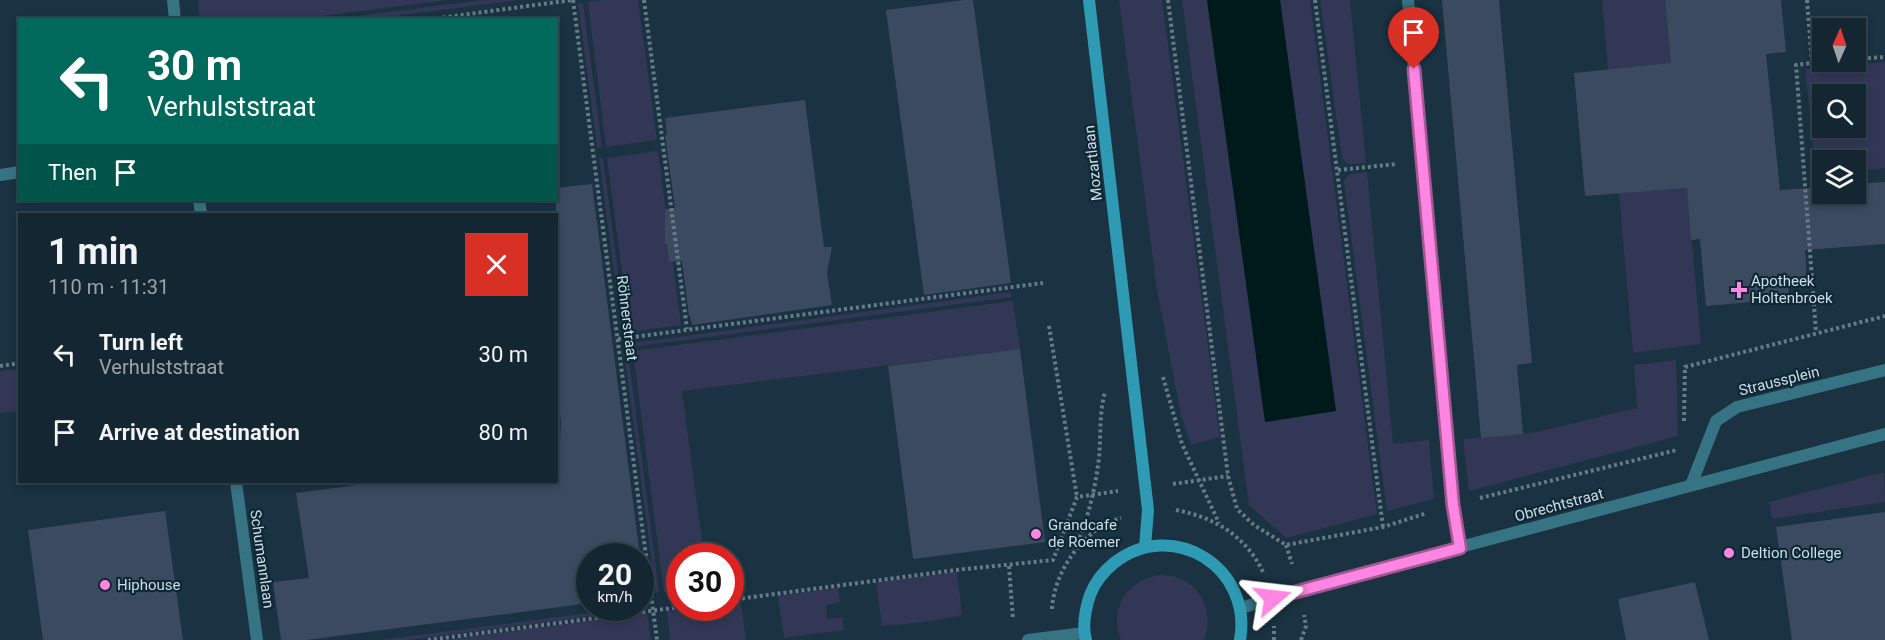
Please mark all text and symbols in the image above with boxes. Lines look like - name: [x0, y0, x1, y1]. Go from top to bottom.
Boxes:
- pin: [1388, 7, 1439, 69]
- icon: arrive: [1397, 16, 1430, 49]
- north arrow: [1812, 18, 1866, 72]
- map controls: [1812, 18, 1866, 204]
- text: 30 m: [147, 41, 242, 90]
- icon: left: [48, 42, 126, 120]
- button: search: [1812, 84, 1866, 138]
- text: Verhulststraat: [147, 91, 316, 123]
- street label: Mozartlaan: [1080, 124, 1106, 202]
- button: layers: [1812, 150, 1866, 204]
- icon: arrive: [109, 156, 142, 189]
- text: Then: [48, 160, 97, 185]
- text: 1 min: [48, 231, 139, 273]
- button: close: [465, 233, 528, 296]
- place label: Apotheek Holtenbroek: [1751, 272, 1833, 307]
- street label: Röhnerstraat: [613, 274, 641, 362]
- text: 110 m · 11:31: [48, 275, 169, 299]
- marker: Apotheek Holtenbroek: [1732, 283, 1746, 297]
- text: Turn left: [99, 330, 183, 355]
- icon: left: [48, 338, 81, 371]
- text: 30 m: [479, 342, 528, 367]
- text: Verhulststraat: [99, 355, 224, 379]
- street label: Straussplein: [1737, 362, 1821, 400]
- icon: arrive: [48, 416, 81, 449]
- text: Arrive at destination: [99, 420, 300, 445]
- text: 80 m: [479, 420, 528, 445]
- street label: Obrechtstraat: [1513, 484, 1606, 526]
- street label: Schumannlaan: [246, 509, 278, 609]
- place label: Grandcafe de Roemer: [1048, 516, 1120, 551]
- marker: Grandcafe de Roemer: [1029, 527, 1043, 541]
- speed limit sign: 30: [666, 543, 744, 621]
- place label: Deltion College: [1741, 544, 1842, 562]
- marker: Deltion College: [1722, 546, 1736, 560]
- text: 20: [598, 557, 632, 592]
- position arrow: [1241, 566, 1305, 630]
- place label: Hiphouse: [117, 576, 181, 594]
- marker: Hiphouse: [98, 578, 112, 592]
- text: km/h: [597, 588, 633, 606]

